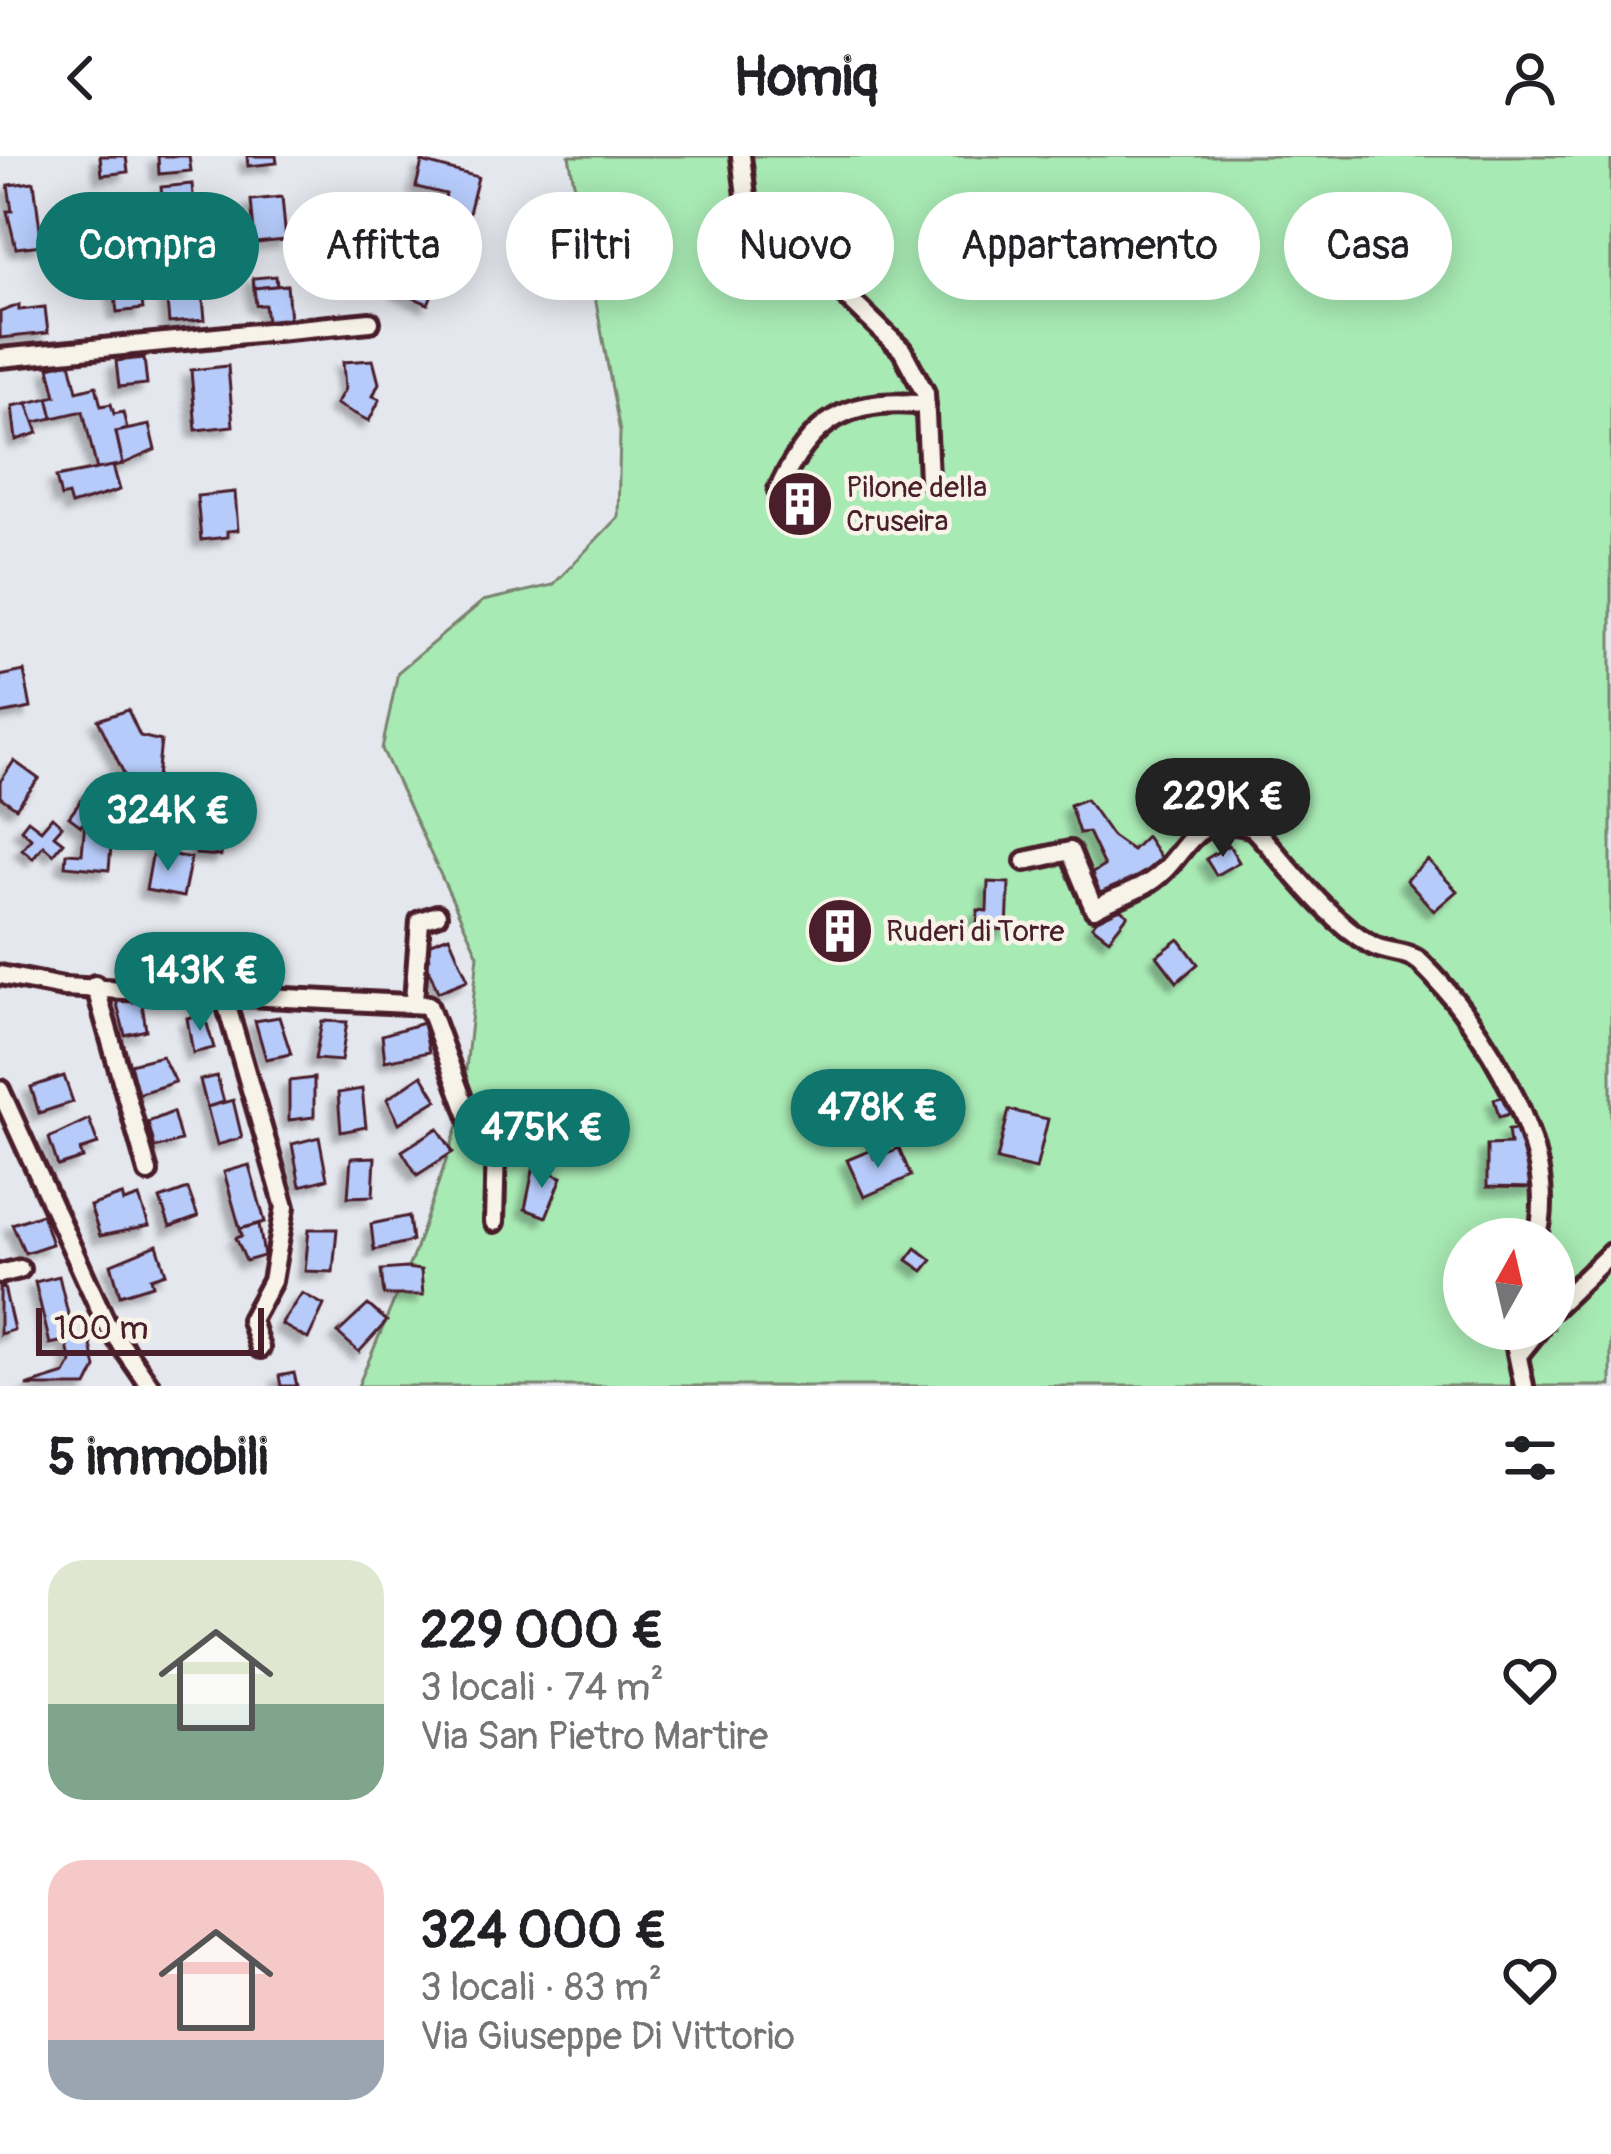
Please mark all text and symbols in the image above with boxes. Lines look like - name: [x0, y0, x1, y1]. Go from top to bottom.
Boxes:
- text: Homiq: [733, 44, 878, 112]
- icon: back: [48, 45, 114, 111]
- icon: person: [1497, 45, 1563, 111]
- chip: Compra: [36, 192, 259, 300]
- chip: Affitta: [283, 192, 482, 300]
- chip: Filtri: [506, 192, 673, 300]
- chip: Nuovo: [697, 192, 894, 300]
- chip: Appartamento: [918, 192, 1260, 300]
- chip: Casa: [1284, 192, 1452, 300]
- building icon: Pilone della Cruseira: [765, 469, 835, 539]
- place label: Pilone della Cruseira: [846, 469, 987, 540]
- pin: 229K €: [1125, 758, 1321, 860]
- pin: 324K €: [70, 772, 266, 874]
- text: 229K €: [1162, 772, 1284, 821]
- text: 324K €: [106, 786, 230, 835]
- building icon: Ruderi di Torre: [805, 896, 875, 966]
- place label: Ruderi di Torre: [886, 913, 1065, 950]
- pin: 143K €: [102, 932, 298, 1034]
- text: 143K €: [141, 946, 259, 995]
- pin: 478K €: [780, 1069, 976, 1171]
- text: 478K €: [818, 1083, 938, 1132]
- pin: 475K €: [444, 1089, 640, 1191]
- text: 475K €: [481, 1103, 603, 1152]
- north arrow: [1443, 1218, 1575, 1350]
- map controls: [1443, 1218, 1575, 1350]
- scale bar: [36, 1302, 264, 1355]
- text: 100 m: [54, 1308, 148, 1349]
- icon: filters: [1497, 1425, 1563, 1491]
- text: 5 immobili: [48, 1426, 268, 1490]
- text: 229 000 €: [420, 1599, 664, 1663]
- icon: home: [144, 1608, 288, 1752]
- icon: heart: [1497, 1647, 1563, 1713]
- text: 3 locali · 74 m²: [420, 1663, 664, 1712]
- text: Via San Pietro Martire: [420, 1712, 768, 1761]
- text: 324 000 €: [420, 1899, 667, 1963]
- icon: home: [144, 1908, 288, 2052]
- icon: heart: [1497, 1947, 1563, 2013]
- text: 3 locali · 83 m²: [420, 1963, 662, 2012]
- text: Via Giuseppe Di Vittorio: [420, 2012, 795, 2061]

